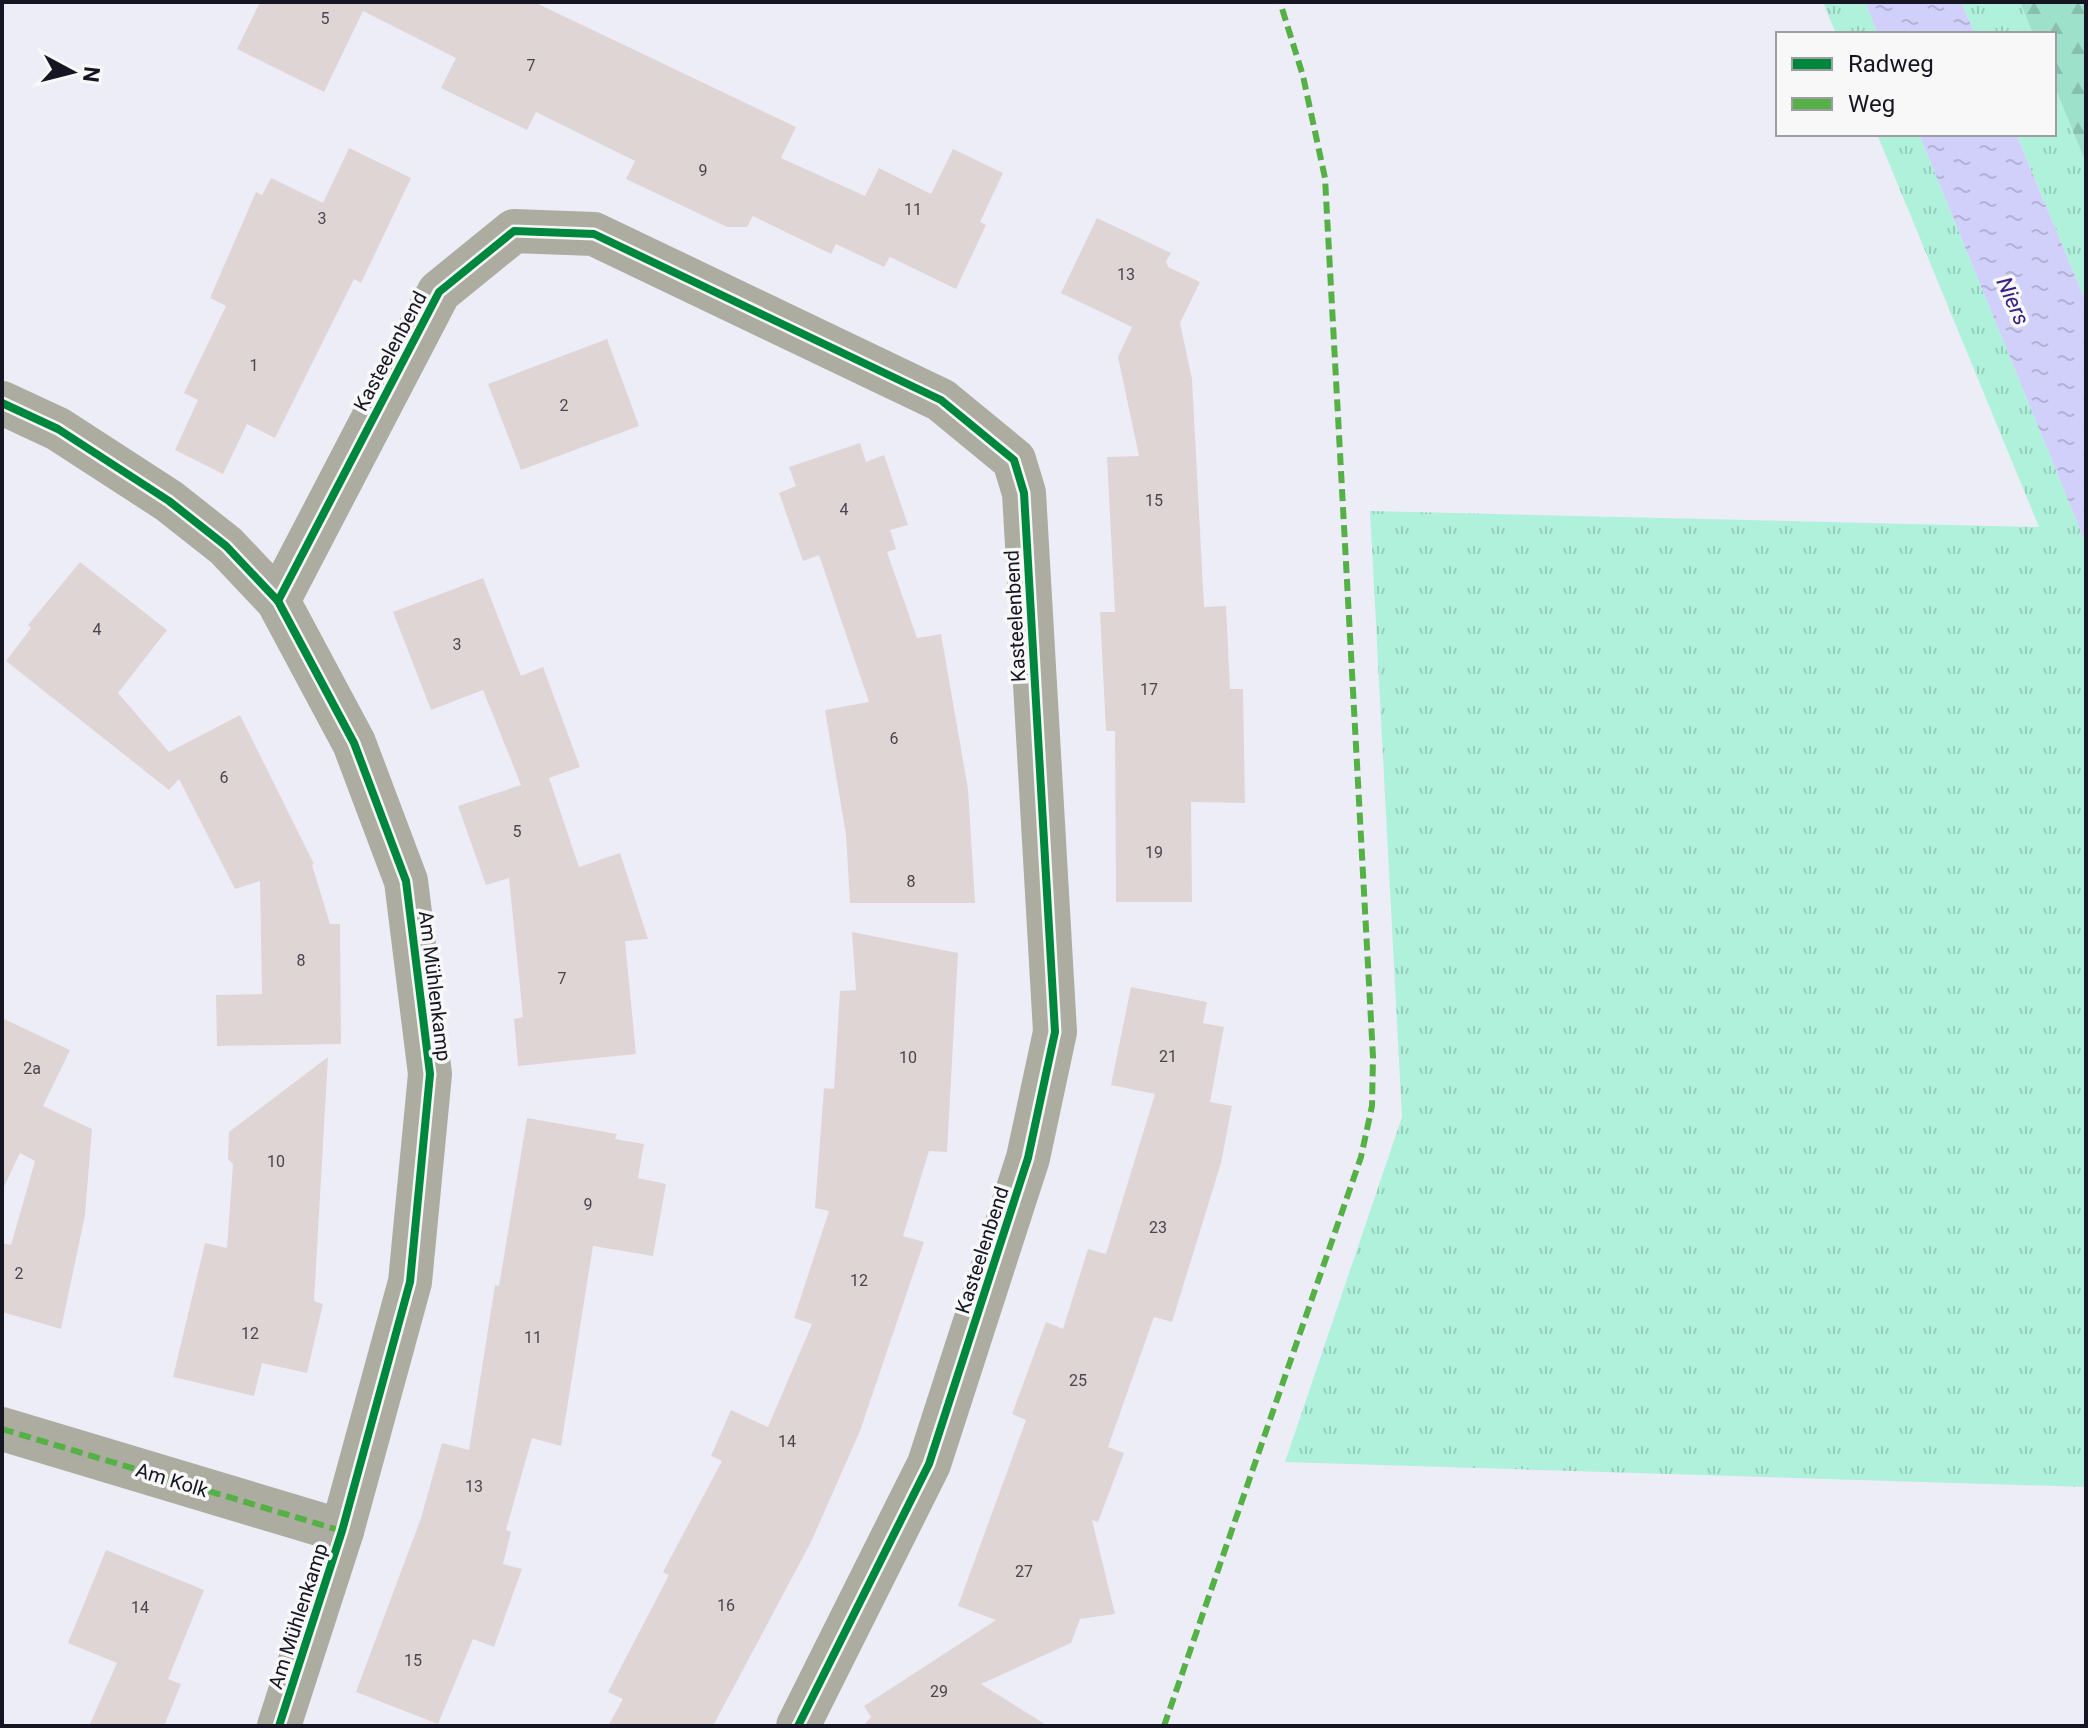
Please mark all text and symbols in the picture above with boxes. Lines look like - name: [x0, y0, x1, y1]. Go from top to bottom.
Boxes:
- house number: 5: [321, 9, 330, 28]
- north arrow: [32, 32, 112, 112]
- legend: [1776, 32, 2056, 136]
- text: Radweg: [1848, 50, 1934, 78]
- house number: 7: [527, 56, 536, 75]
- text: N: [78, 65, 105, 84]
- text: Weg: [1848, 90, 1895, 118]
- house number: 9: [699, 161, 708, 180]
- house number: 11: [904, 200, 922, 219]
- house number: 3: [318, 209, 327, 228]
- house number: 13: [1117, 265, 1135, 284]
- water label: Niers: [1991, 273, 2035, 329]
- street label: Kasteelenbend: [348, 287, 432, 415]
- house number: 1: [250, 356, 259, 375]
- house number: 2: [560, 396, 569, 415]
- house number: 15: [1145, 491, 1163, 510]
- house number: 4: [840, 500, 849, 519]
- street label: Kasteelenbend: [1000, 549, 1030, 683]
- house number: 4: [93, 620, 102, 639]
- house number: 3: [453, 635, 462, 654]
- house number: 17: [1140, 680, 1158, 699]
- house number: 6: [890, 729, 899, 748]
- house number: 6: [220, 768, 229, 787]
- house number: 5: [513, 822, 522, 841]
- house number: 19: [1145, 843, 1163, 862]
- house number: 8: [907, 872, 916, 891]
- street label: Am Mühlenkamp: [414, 909, 456, 1063]
- house number: 8: [297, 951, 306, 970]
- house number: 7: [558, 969, 567, 988]
- house number: 21: [1159, 1047, 1177, 1066]
- house number: 10: [899, 1048, 917, 1067]
- house number: 2a: [23, 1059, 41, 1078]
- house number: 10: [267, 1152, 285, 1171]
- street label: Kasteelenbend: [950, 1183, 1014, 1317]
- house number: 9: [584, 1195, 593, 1214]
- house number: 23: [1149, 1218, 1167, 1237]
- house number: 2: [15, 1264, 24, 1283]
- house number: 12: [850, 1271, 868, 1290]
- house number: 12: [241, 1324, 259, 1343]
- house number: 11: [524, 1328, 542, 1347]
- house number: 25: [1069, 1371, 1087, 1390]
- house number: 14: [778, 1432, 796, 1451]
- street label: Am Kolk: [133, 1458, 212, 1503]
- house number: 13: [465, 1477, 483, 1496]
- street label: Am Mühlenkamp: [263, 1540, 333, 1692]
- house number: 27: [1015, 1562, 1033, 1581]
- house number: 16: [717, 1596, 735, 1615]
- house number: 14: [131, 1598, 149, 1617]
- house number: 15: [404, 1651, 422, 1670]
- house number: 29: [930, 1682, 948, 1701]

